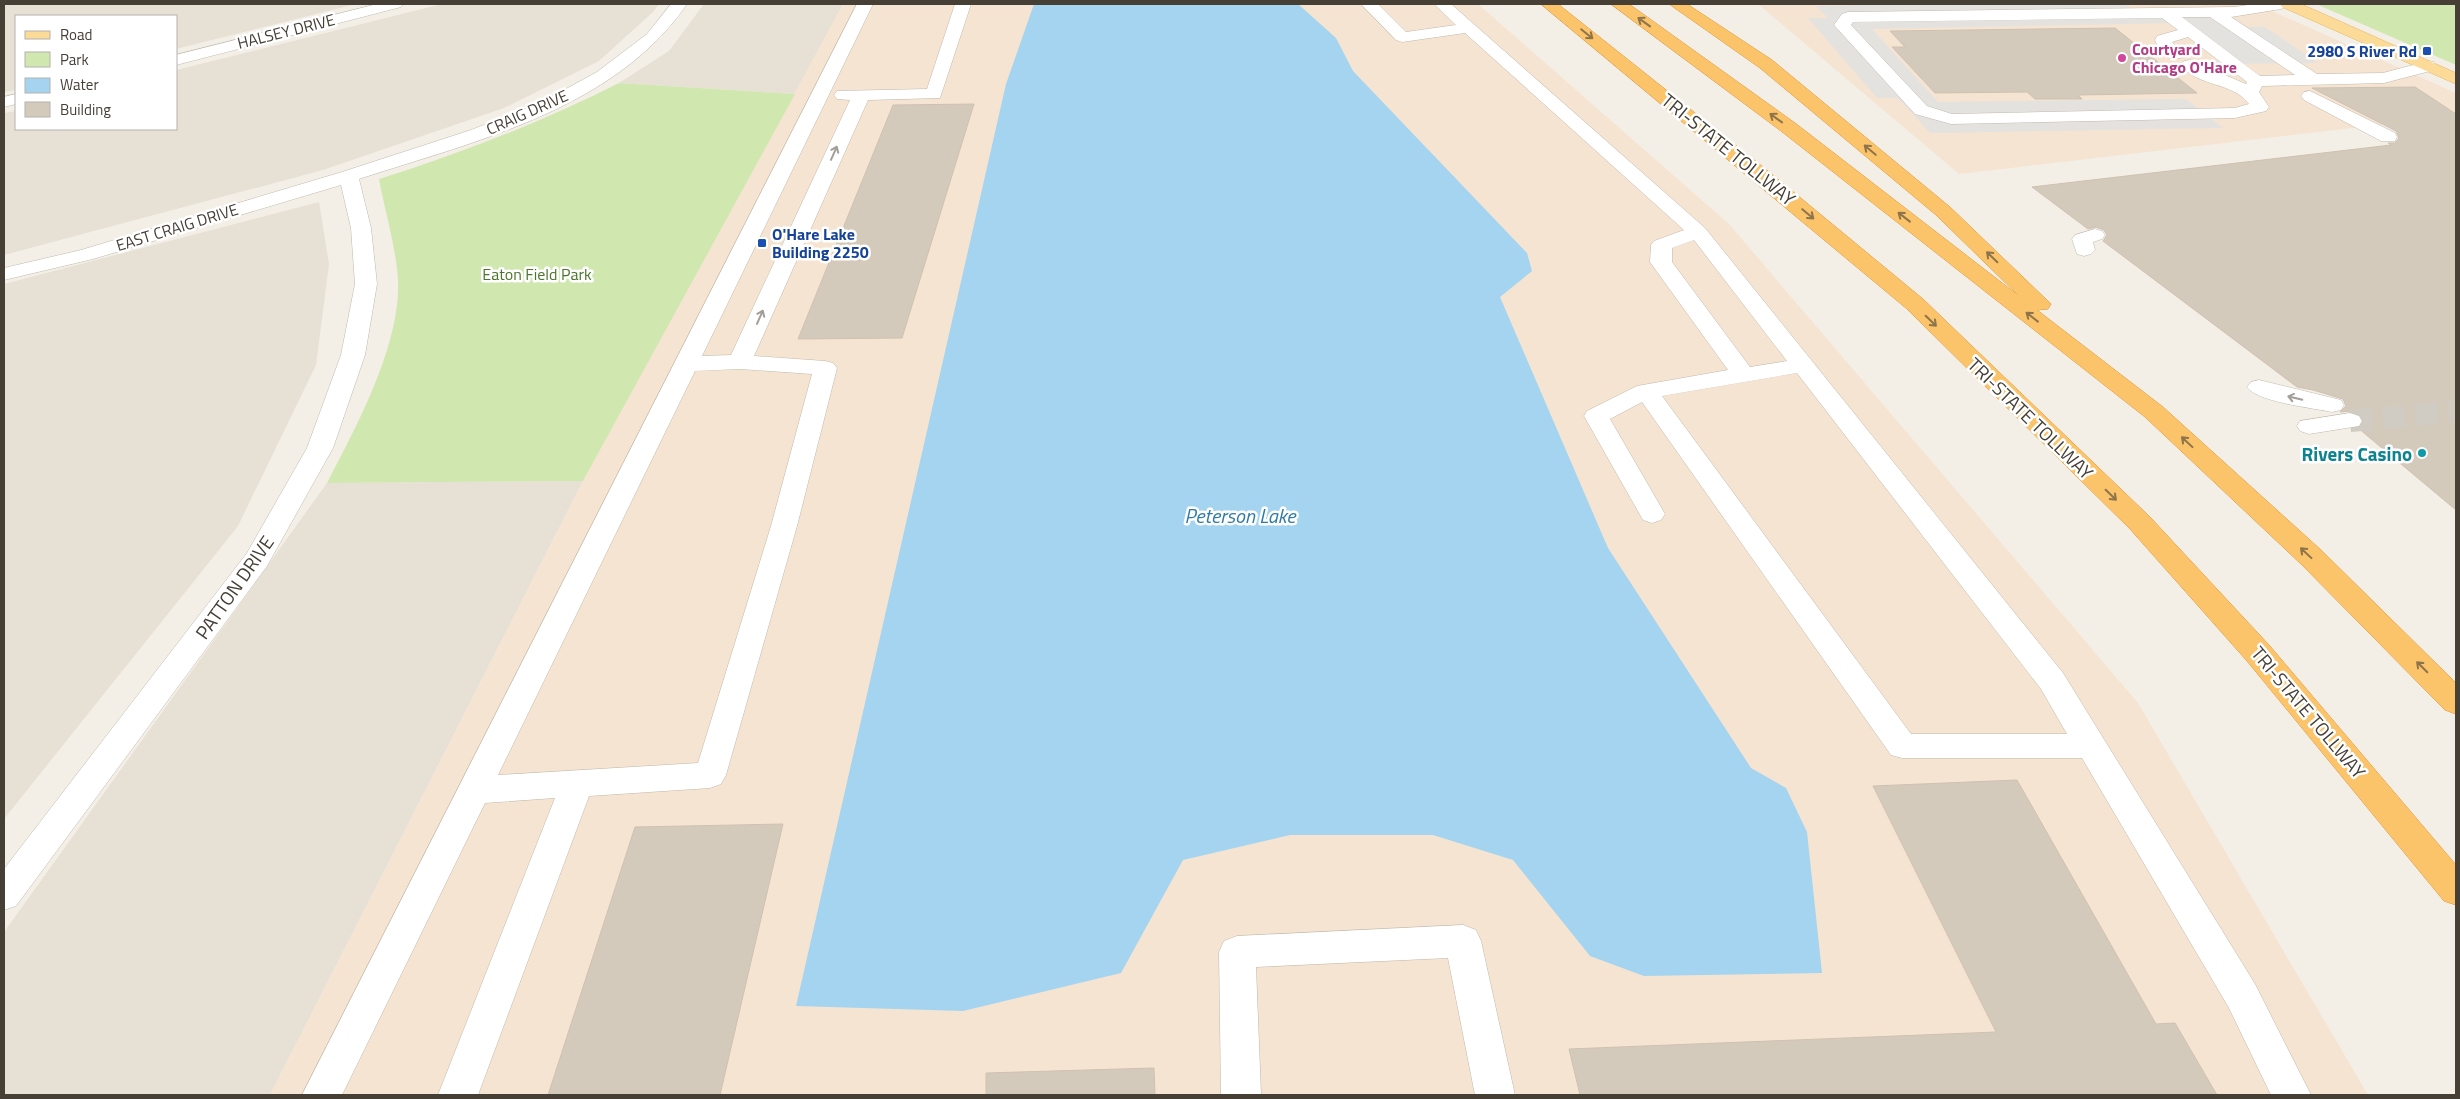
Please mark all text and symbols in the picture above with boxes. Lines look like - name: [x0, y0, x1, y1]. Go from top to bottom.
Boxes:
- street label: HALSEY DRIVE: [235, 7, 338, 55]
- legend: [15, 15, 178, 130]
- one-way arrow: [1638, 17, 1652, 27]
- text: Road: [60, 23, 92, 46]
- one-way arrow: [1581, 29, 1594, 40]
- place label: Courtyard Chicago O'Hare: [2132, 37, 2237, 79]
- place label: 2980 S River Rd: [2307, 39, 2417, 63]
- marker: 2980 S River Rd: [2421, 45, 2433, 57]
- text: Park: [60, 48, 89, 71]
- marker: Courtyard Chicago O'Hare: [2116, 52, 2128, 64]
- text: Water: [60, 73, 99, 96]
- street label: CRAIG DRIVE: [482, 83, 572, 141]
- street label: TRI-STATE TOLLWAY: [1656, 86, 1803, 213]
- text: Building: [60, 98, 111, 121]
- one-way arrow: [1769, 113, 1783, 123]
- one-way arrow: [1864, 145, 1877, 156]
- one-way arrow: [830, 146, 840, 161]
- street label: EAST CRAIG DRIVE: [113, 197, 241, 257]
- one-way arrow: [1802, 209, 1815, 220]
- one-way arrow: [1898, 212, 1911, 223]
- place label: O'Hare Lake Building 2250: [772, 222, 869, 264]
- marker: O'Hare Lake Building 2250: [756, 237, 768, 249]
- one-way arrow: [1985, 251, 1998, 263]
- park label: Eaton Field Park: [482, 262, 592, 286]
- one-way arrow: [756, 310, 766, 325]
- one-way arrow: [2026, 312, 2039, 323]
- one-way arrow: [1925, 314, 1937, 326]
- street label: TRI-STATE TOLLWAY: [1961, 350, 2101, 486]
- one-way arrow: [2287, 393, 2303, 402]
- one-way arrow: [2181, 436, 2193, 448]
- place label: Rivers Casino: [2302, 439, 2412, 468]
- marker: Rivers Casino: [2416, 447, 2428, 459]
- one-way arrow: [2104, 489, 2117, 501]
- water label: Peterson Lake: [1184, 500, 1297, 531]
- street label: PATTON DRIVE: [188, 529, 280, 645]
- one-way arrow: [2300, 547, 2313, 559]
- street label: TRI-STATE TOLLWAY: [2245, 639, 2374, 785]
- one-way arrow: [2416, 661, 2428, 673]

